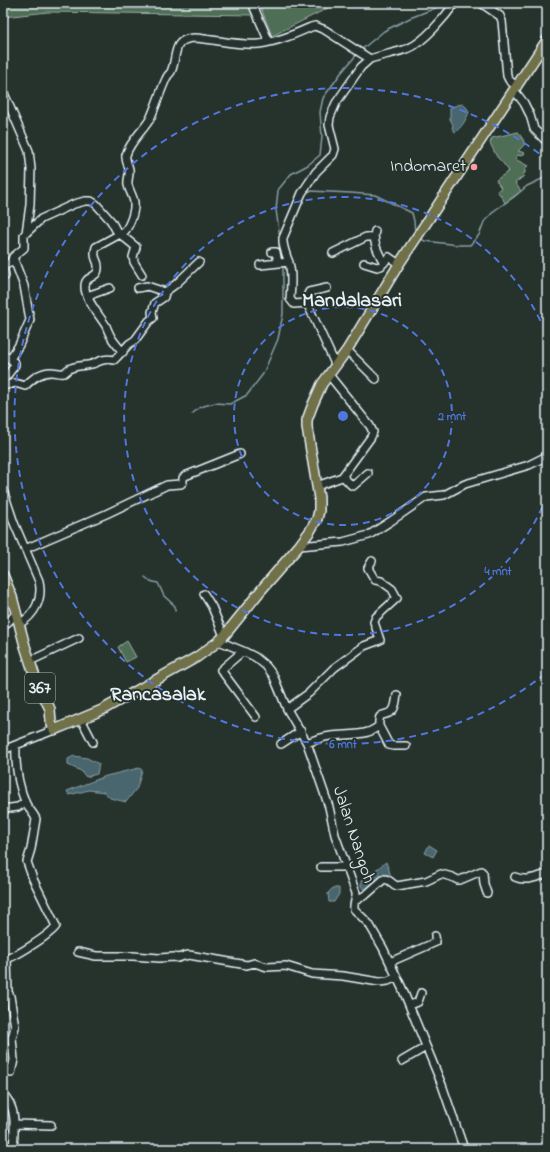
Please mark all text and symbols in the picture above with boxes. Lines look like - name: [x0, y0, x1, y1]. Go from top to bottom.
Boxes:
- place label: Indomaret: [390, 154, 466, 180]
- marker: Indomaret: [469, 162, 479, 172]
- district label: Mandalasari: [302, 287, 402, 316]
- text: 2 mnt: [437, 408, 467, 426]
- centre of rings: [336, 409, 350, 423]
- text: 4 mnt: [483, 563, 513, 581]
- road number: 367: [25, 673, 55, 703]
- district label: Rancasalak: [110, 681, 207, 710]
- text: 6 mnt: [328, 736, 358, 754]
- street label: Jalan Nangoh: [324, 783, 381, 887]

